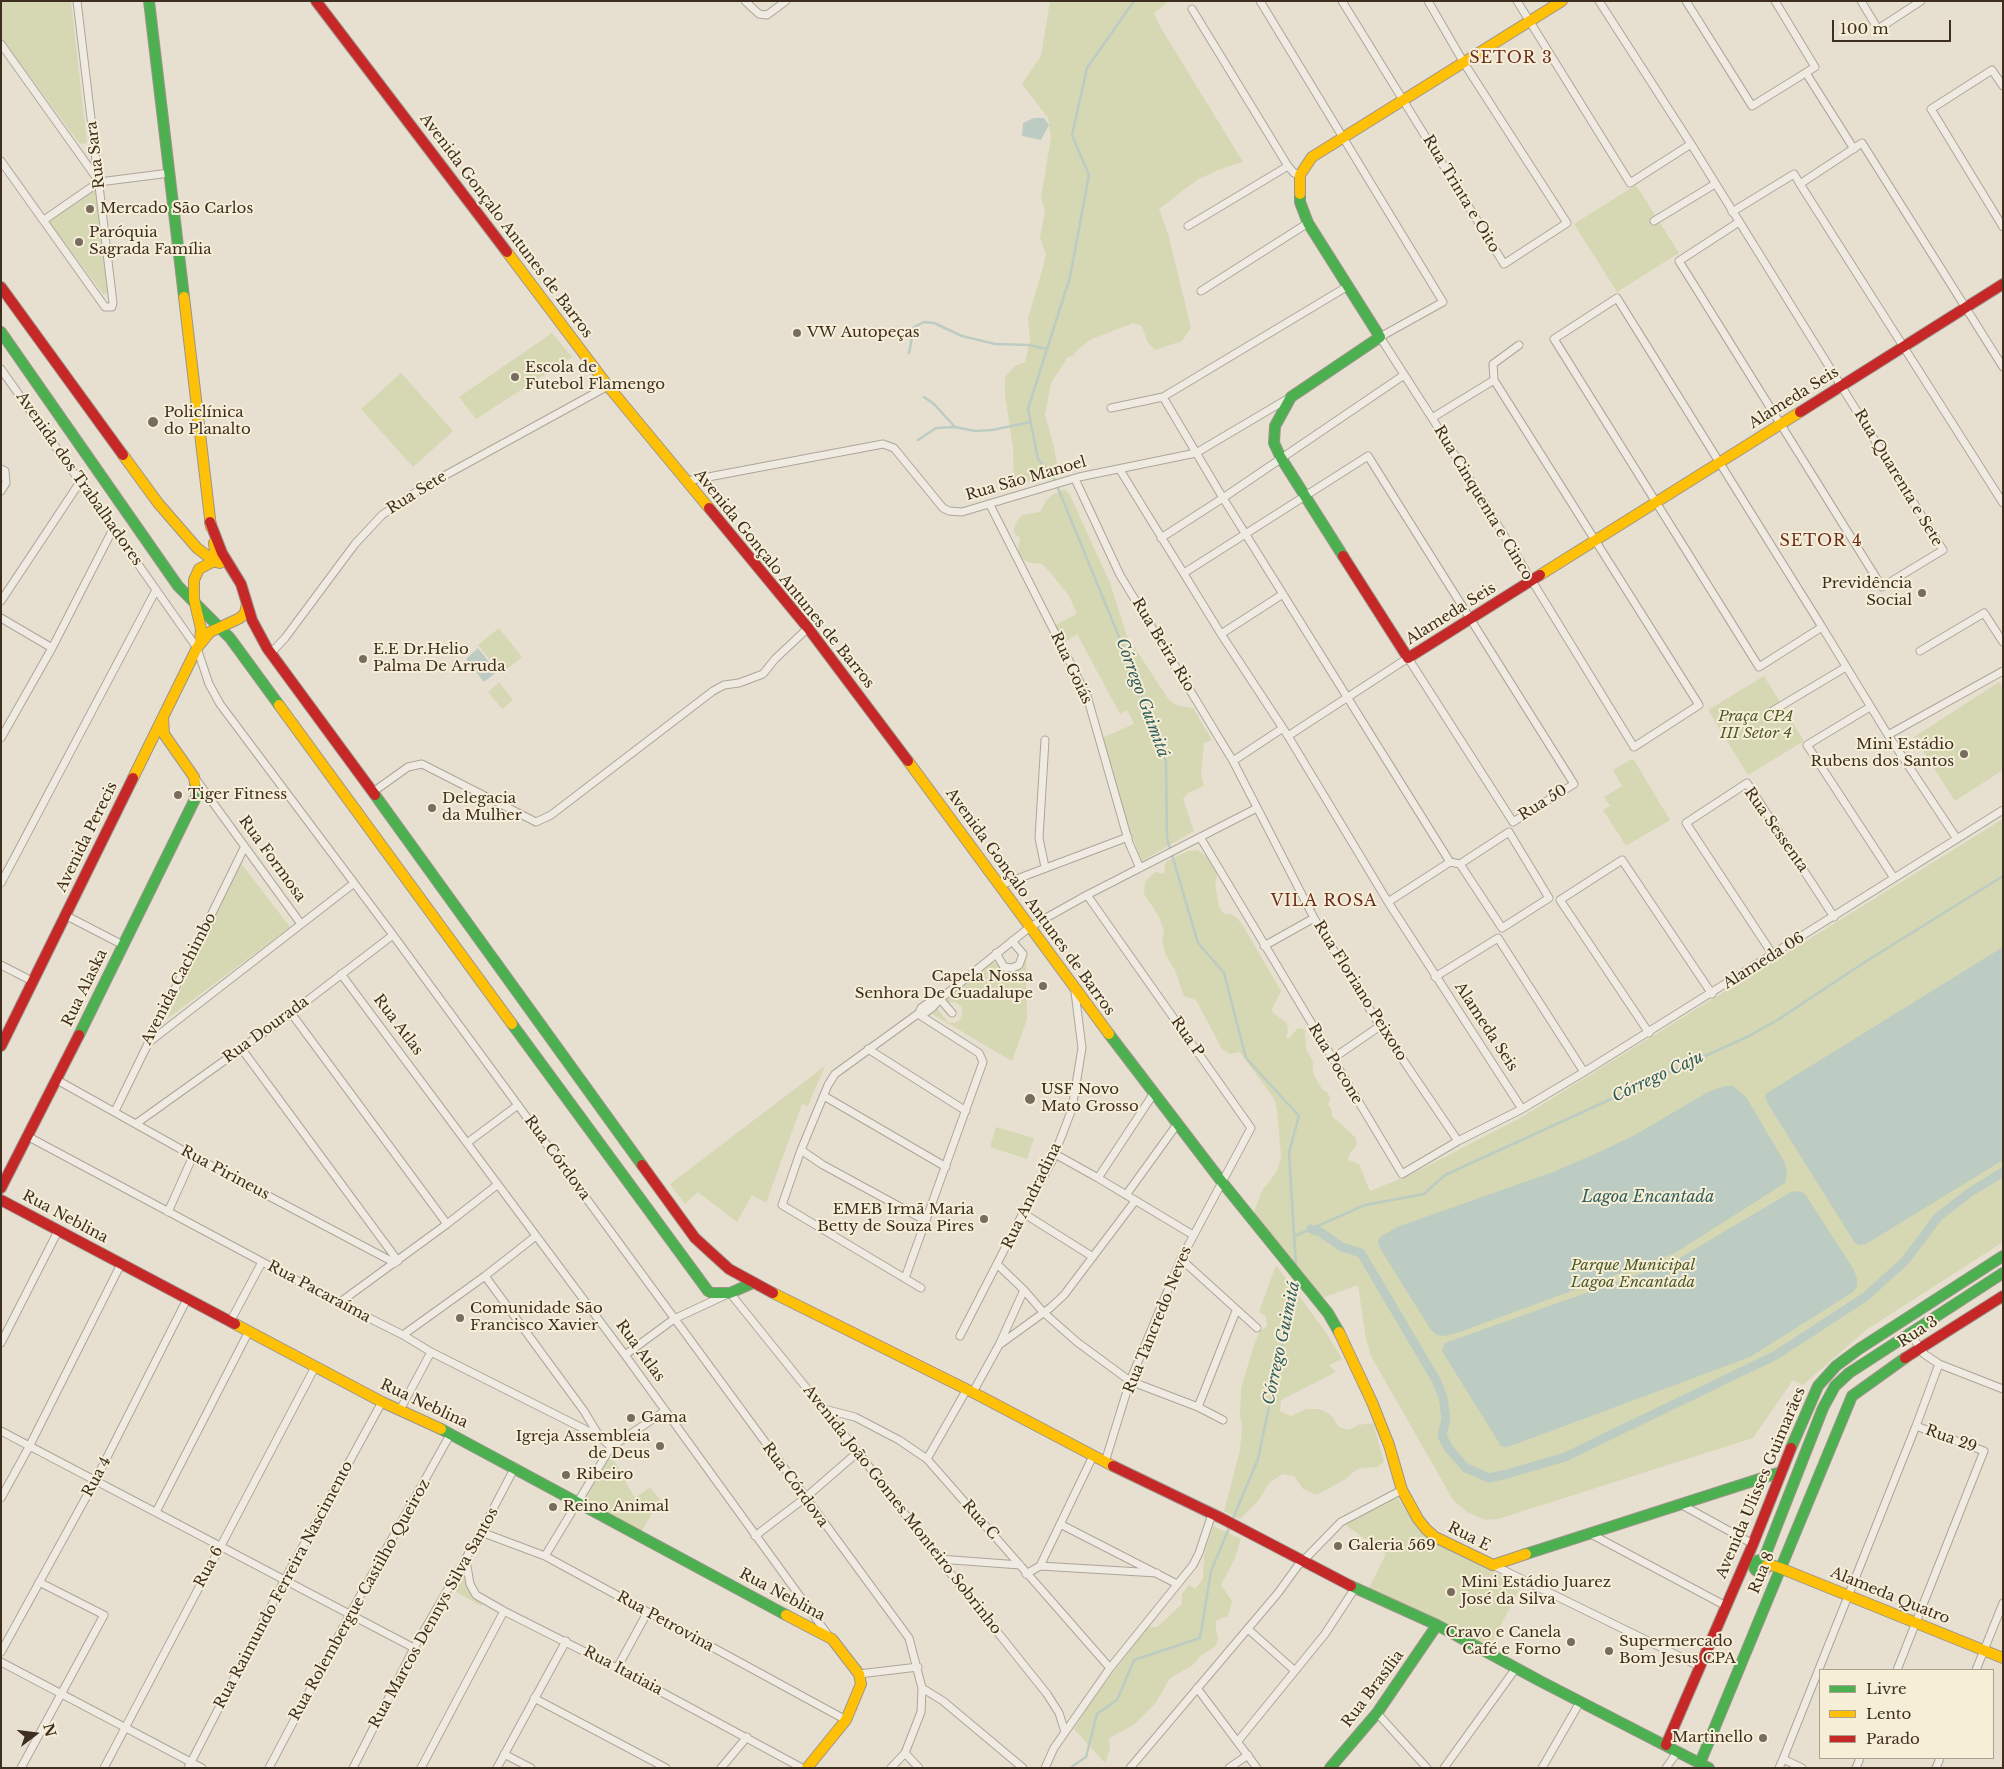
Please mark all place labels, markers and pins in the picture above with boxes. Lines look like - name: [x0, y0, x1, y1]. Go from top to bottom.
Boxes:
- place label: Mercado São Carlos: [100, 200, 253, 218]
- marker: Mercado São Carlos: [84, 203, 96, 215]
- place label: Paróquia Sagrada Família: [89, 224, 212, 259]
- marker: Paróquia Sagrada Família: [73, 236, 85, 248]
- place label: VW Autopeças: [807, 324, 920, 342]
- marker: VW Autopeças: [791, 327, 803, 339]
- place label: Escola de Futebol Flamengo: [525, 359, 665, 394]
- marker: Escola de Futebol Flamengo: [509, 371, 521, 383]
- place label: Policlínica do Planalto: [164, 404, 251, 439]
- marker: Policlínica do Planalto: [146, 415, 160, 429]
- place label: Previdência Social: [1822, 575, 1912, 610]
- marker: Previdência Social: [1916, 587, 1928, 599]
- place label: E.E Dr.Helio Palma De Arruda: [373, 641, 506, 676]
- marker: E.E Dr.Helio Palma De Arruda: [357, 653, 369, 665]
- place label: Mini Estádio Rubens dos Santos: [1811, 736, 1954, 771]
- marker: Mini Estádio Rubens dos Santos: [1958, 748, 1970, 760]
- place label: Tiger Fitness: [188, 786, 287, 804]
- marker: Tiger Fitness: [172, 789, 184, 801]
- place label: Delegacia da Mulher: [442, 790, 522, 825]
- marker: Delegacia da Mulher: [426, 802, 438, 814]
- place label: Capela Nossa Senhora De Guadalupe: [855, 968, 1033, 1003]
- marker: Capela Nossa Senhora De Guadalupe: [1037, 980, 1049, 992]
- place label: USF Novo Mato Grosso: [1041, 1081, 1139, 1116]
- marker: USF Novo Mato Grosso: [1023, 1092, 1037, 1106]
- place label: EMEB Irmã Maria Betty de Souza Pires: [817, 1201, 974, 1236]
- marker: EMEB Irmã Maria Betty de Souza Pires: [978, 1213, 990, 1225]
- place label: Comunidade São Francisco Xavier: [470, 1300, 603, 1335]
- marker: Comunidade São Francisco Xavier: [454, 1312, 466, 1324]
- place label: Gama: [641, 1409, 687, 1427]
- marker: Gama: [625, 1412, 637, 1424]
- place label: Igreja Assembleia de Deus: [516, 1428, 650, 1463]
- marker: Igreja Assembleia de Deus: [654, 1440, 666, 1452]
- place label: Ribeiro: [576, 1466, 633, 1484]
- marker: Ribeiro: [560, 1469, 572, 1481]
- place label: Reino Animal: [563, 1498, 669, 1516]
- marker: Reino Animal: [547, 1501, 559, 1513]
- place label: Galeria 569: [1348, 1537, 1436, 1555]
- marker: Galeria 569: [1332, 1540, 1344, 1552]
- place label: Mini Estádio Juarez José da Silva: [1461, 1574, 1611, 1609]
- marker: Mini Estádio Juarez José da Silva: [1445, 1586, 1457, 1598]
- place label: Cravo e Canela Café e Forno: [1446, 1624, 1561, 1659]
- place label: Supermercado Bom Jesus CPA: [1619, 1633, 1736, 1668]
- marker: Cravo e Canela Café e Forno: [1565, 1636, 1577, 1648]
- marker: Supermercado Bom Jesus CPA: [1603, 1645, 1615, 1657]
- place label: Martinello: [1672, 1729, 1753, 1747]
- marker: Martinello: [1757, 1732, 1769, 1744]

